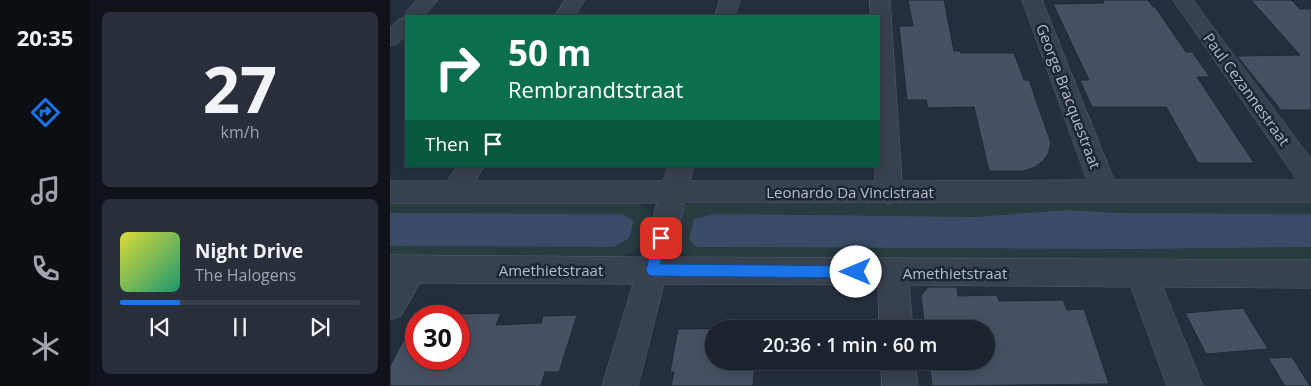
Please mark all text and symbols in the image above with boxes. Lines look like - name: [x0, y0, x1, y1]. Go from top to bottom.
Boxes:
- street label: George Bracquestraat: [1032, 21, 1106, 171]
- text: 20:35: [17, 22, 73, 52]
- text: 50 m: [508, 29, 591, 76]
- street label: Paul Cezannestraat: [1199, 29, 1295, 149]
- icon: right: [425, 35, 490, 100]
- text: 27: [203, 44, 277, 132]
- text: Rembrandtstraat: [508, 74, 683, 104]
- icon: directions: [28, 95, 63, 130]
- text: km/h: [221, 121, 259, 143]
- icon: arrive: [479, 130, 507, 158]
- text: Then: [425, 131, 469, 157]
- icon: music: [28, 173, 63, 208]
- street label: Leonardo Da Vincistraat: [766, 182, 934, 202]
- pin: [640, 217, 682, 259]
- icon: arrive: [647, 224, 675, 252]
- text: Night Drive: [195, 238, 303, 264]
- position arrow: [829, 245, 881, 297]
- icon: phone: [28, 251, 63, 286]
- street label: Amethietstraat: [499, 260, 603, 280]
- street label: Amethietstraat: [903, 263, 1007, 283]
- text: The Halogens: [195, 264, 296, 286]
- speed limit sign: 30: [405, 305, 470, 370]
- icon: previous: [146, 313, 174, 341]
- icon: pause: [226, 313, 254, 341]
- icon: next: [306, 313, 334, 341]
- icon: climate: [28, 329, 63, 364]
- text: 20:36 · 1 min · 60 m: [763, 332, 937, 358]

